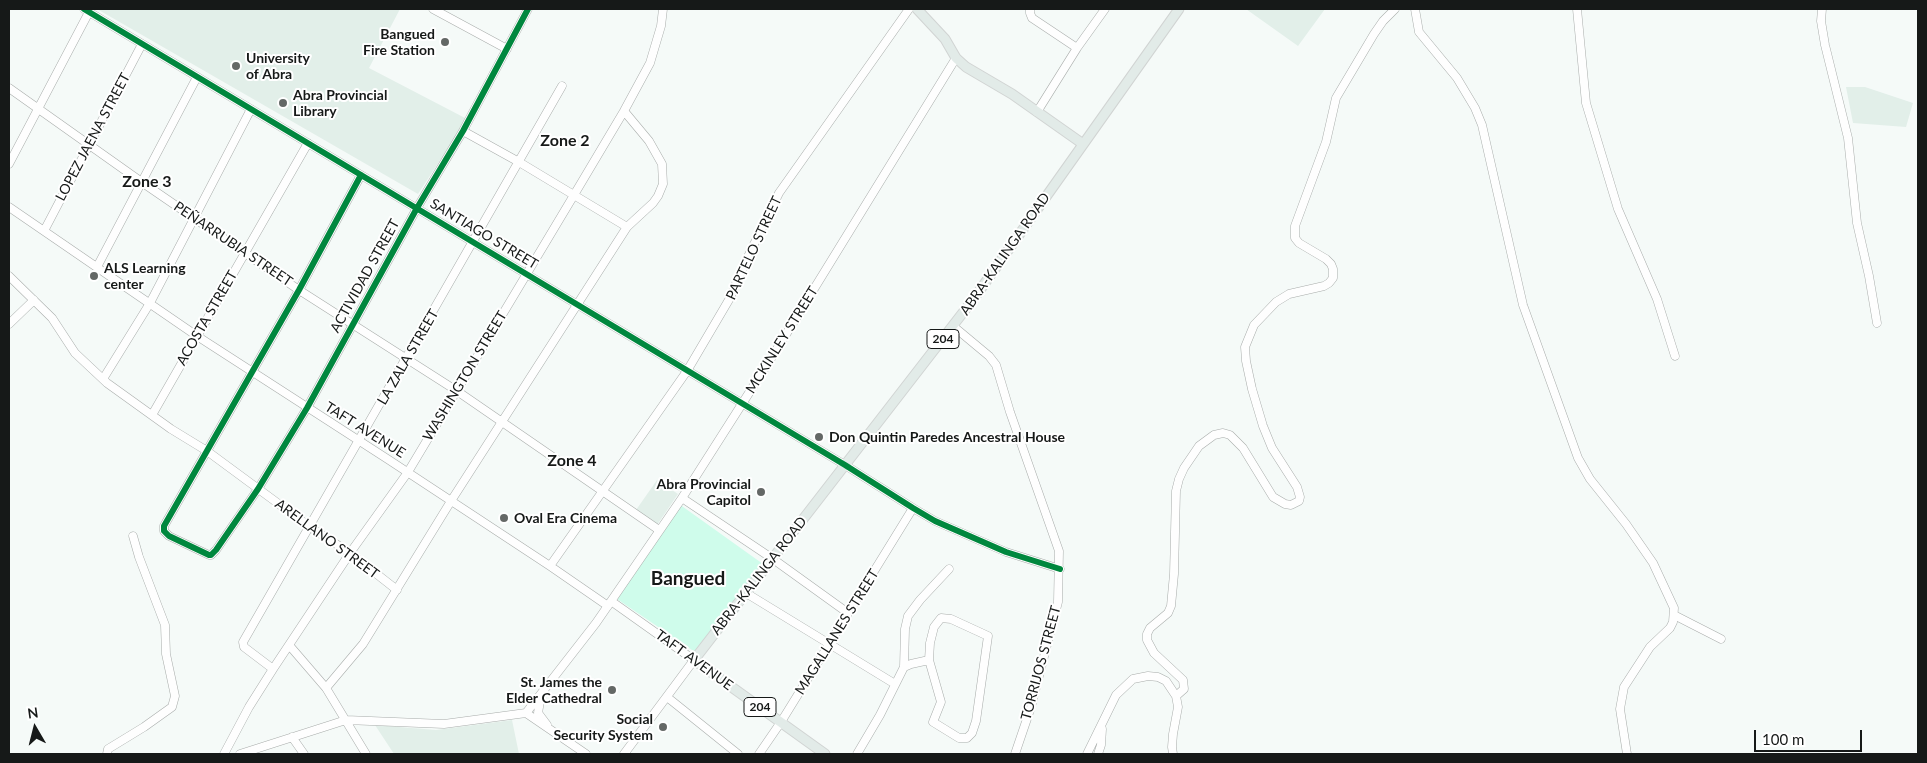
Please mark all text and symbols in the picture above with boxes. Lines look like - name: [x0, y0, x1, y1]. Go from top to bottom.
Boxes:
- place label: Bangued Fire Station: [363, 26, 435, 58]
- marker: Bangued Fire Station: [439, 36, 451, 48]
- place label: University of Abra: [246, 50, 310, 82]
- marker: University of Abra: [230, 60, 242, 72]
- street label: LOPEZ JAENA STREET: [52, 70, 134, 204]
- place label: Abra Provincial Library: [293, 87, 387, 120]
- marker: Abra Provincial Library: [277, 97, 289, 109]
- district label: Zone 2: [540, 131, 590, 151]
- district label: Zone 3: [122, 172, 172, 192]
- street label: ABRA-KALINGA ROAD: [956, 190, 1054, 318]
- street label: PARTELO STREET: [723, 193, 785, 303]
- street label: SANTIAGO STREET: [427, 195, 541, 273]
- street label: PEÑARRUBIA STREET: [170, 198, 296, 290]
- street label: ACTIVIDAD STREET: [327, 216, 403, 336]
- place label: ALS Learning center: [104, 260, 186, 292]
- street label: ACOSTA STREET: [173, 268, 241, 368]
- marker: ALS Learning center: [88, 270, 100, 282]
- street label: MCKINLEY STREET: [742, 283, 822, 397]
- street label: LA ZALA STREET: [374, 306, 442, 408]
- street label: WASHINGTON STREET: [419, 308, 511, 444]
- road number: 204: [927, 329, 959, 348]
- street label: TAFT AVENUE: [322, 399, 408, 461]
- place label: Don Quintin Paredes Ancestral House: [829, 429, 1065, 445]
- marker: Don Quintin Paredes Ancestral House: [813, 431, 825, 443]
- district label: Zone 4: [547, 451, 597, 471]
- place label: Abra Provincial Capitol: [657, 476, 751, 508]
- marker: Abra Provincial Capitol: [755, 486, 767, 498]
- street label: ARELLANO STREET: [272, 496, 382, 582]
- place label: Oval Era Cinema: [514, 510, 617, 526]
- marker: Oval Era Cinema: [498, 512, 510, 524]
- street label: ABRA-KALINGA ROAD: [708, 514, 810, 638]
- street label: MAGALLANES STREET: [792, 566, 882, 698]
- district label: Bangued: [651, 568, 725, 590]
- street label: TORRIJOS STREET: [1018, 604, 1064, 722]
- street label: TAFT AVENUE: [652, 626, 736, 694]
- place label: St. James the Elder Cathedral: [506, 674, 602, 706]
- marker: St. James the Elder Cathedral: [606, 684, 618, 696]
- road number: 204: [744, 698, 776, 716]
- north arrow: [10, 703, 60, 753]
- text: N: [26, 703, 39, 722]
- place label: Social Security System: [553, 711, 653, 744]
- scale bar: [1757, 720, 1864, 752]
- marker: Social Security System: [657, 721, 669, 733]
- text: 100 m: [1762, 730, 1804, 748]

